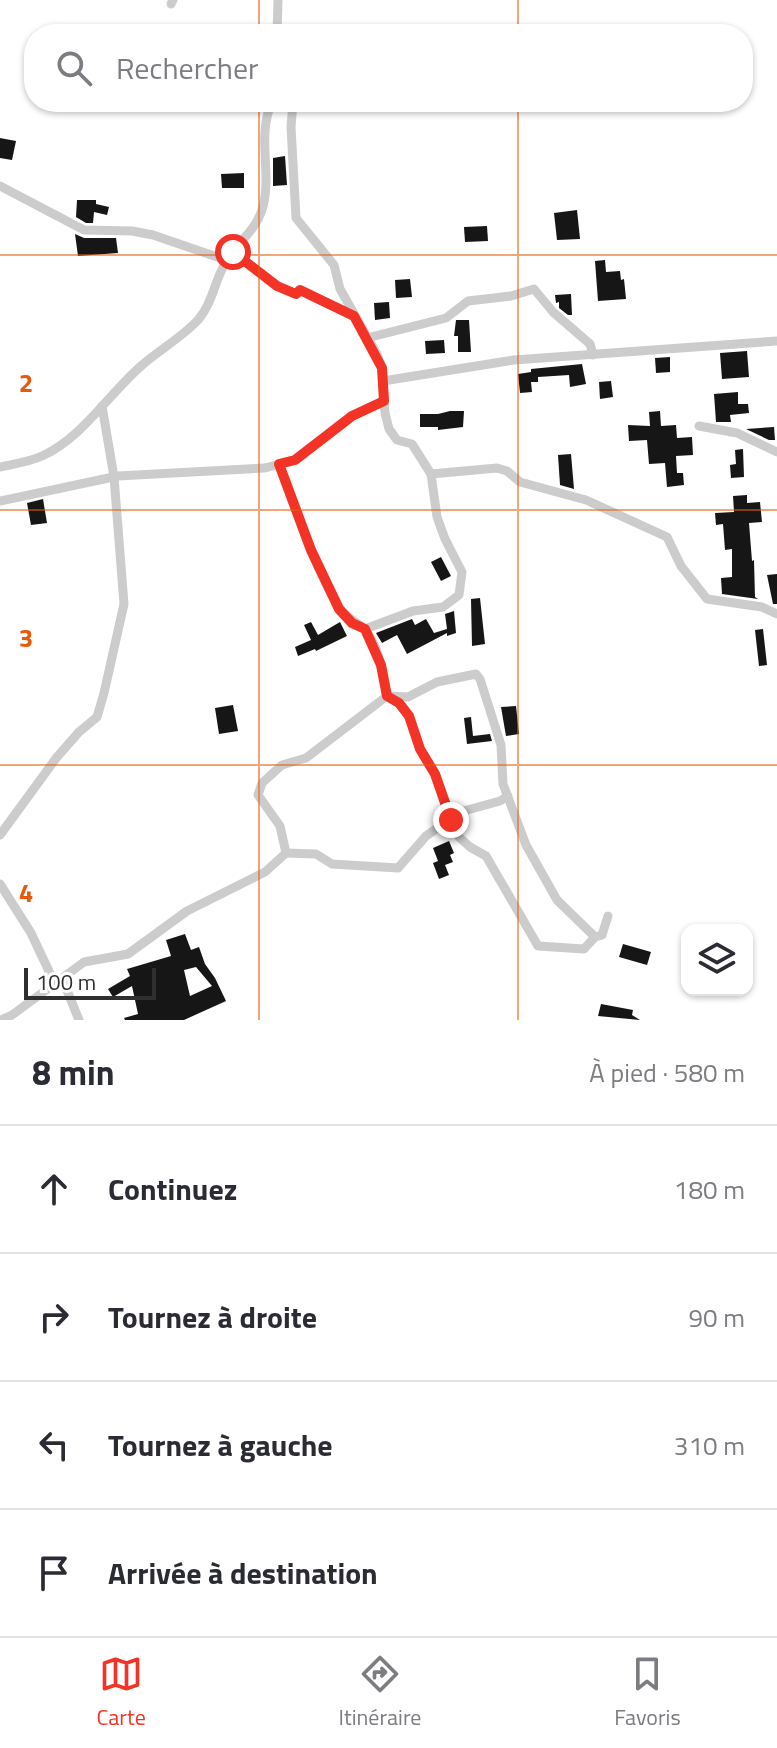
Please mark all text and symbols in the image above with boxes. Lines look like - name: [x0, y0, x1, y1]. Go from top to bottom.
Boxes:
- search box: [24, 24, 753, 112]
- text: Rechercher: [116, 45, 259, 91]
- icon: search: [52, 46, 96, 90]
- route start: [215, 234, 251, 270]
- text: 2: [19, 363, 33, 402]
- text: 3: [19, 618, 33, 657]
- route end: [433, 802, 469, 838]
- text: 4: [19, 873, 33, 912]
- map controls: [681, 924, 753, 996]
- button: layers: [681, 924, 753, 996]
- scale bar: [24, 964, 156, 1000]
- text: 100 m: [36, 965, 96, 999]
- text: 8 min: [32, 1046, 115, 1098]
- text: À pied · 580 m: [589, 1053, 745, 1092]
- text: Continuez: [108, 1166, 237, 1212]
- icon: ahead: [32, 1167, 76, 1211]
- text: 180 m: [674, 1170, 745, 1209]
- text: Tournez à droite: [108, 1294, 317, 1340]
- icon: right: [32, 1295, 76, 1339]
- text: 90 m: [688, 1298, 745, 1337]
- text: Tournez à gauche: [108, 1422, 333, 1468]
- icon: left: [32, 1423, 76, 1467]
- text: 310 m: [674, 1426, 745, 1465]
- text: Arrivée à destination: [108, 1550, 378, 1596]
- icon: arrive: [32, 1551, 76, 1595]
- tab: Carte: [96, 1652, 146, 1734]
- tab: Itinéraire: [339, 1652, 421, 1734]
- tab: Favoris: [614, 1652, 681, 1734]

